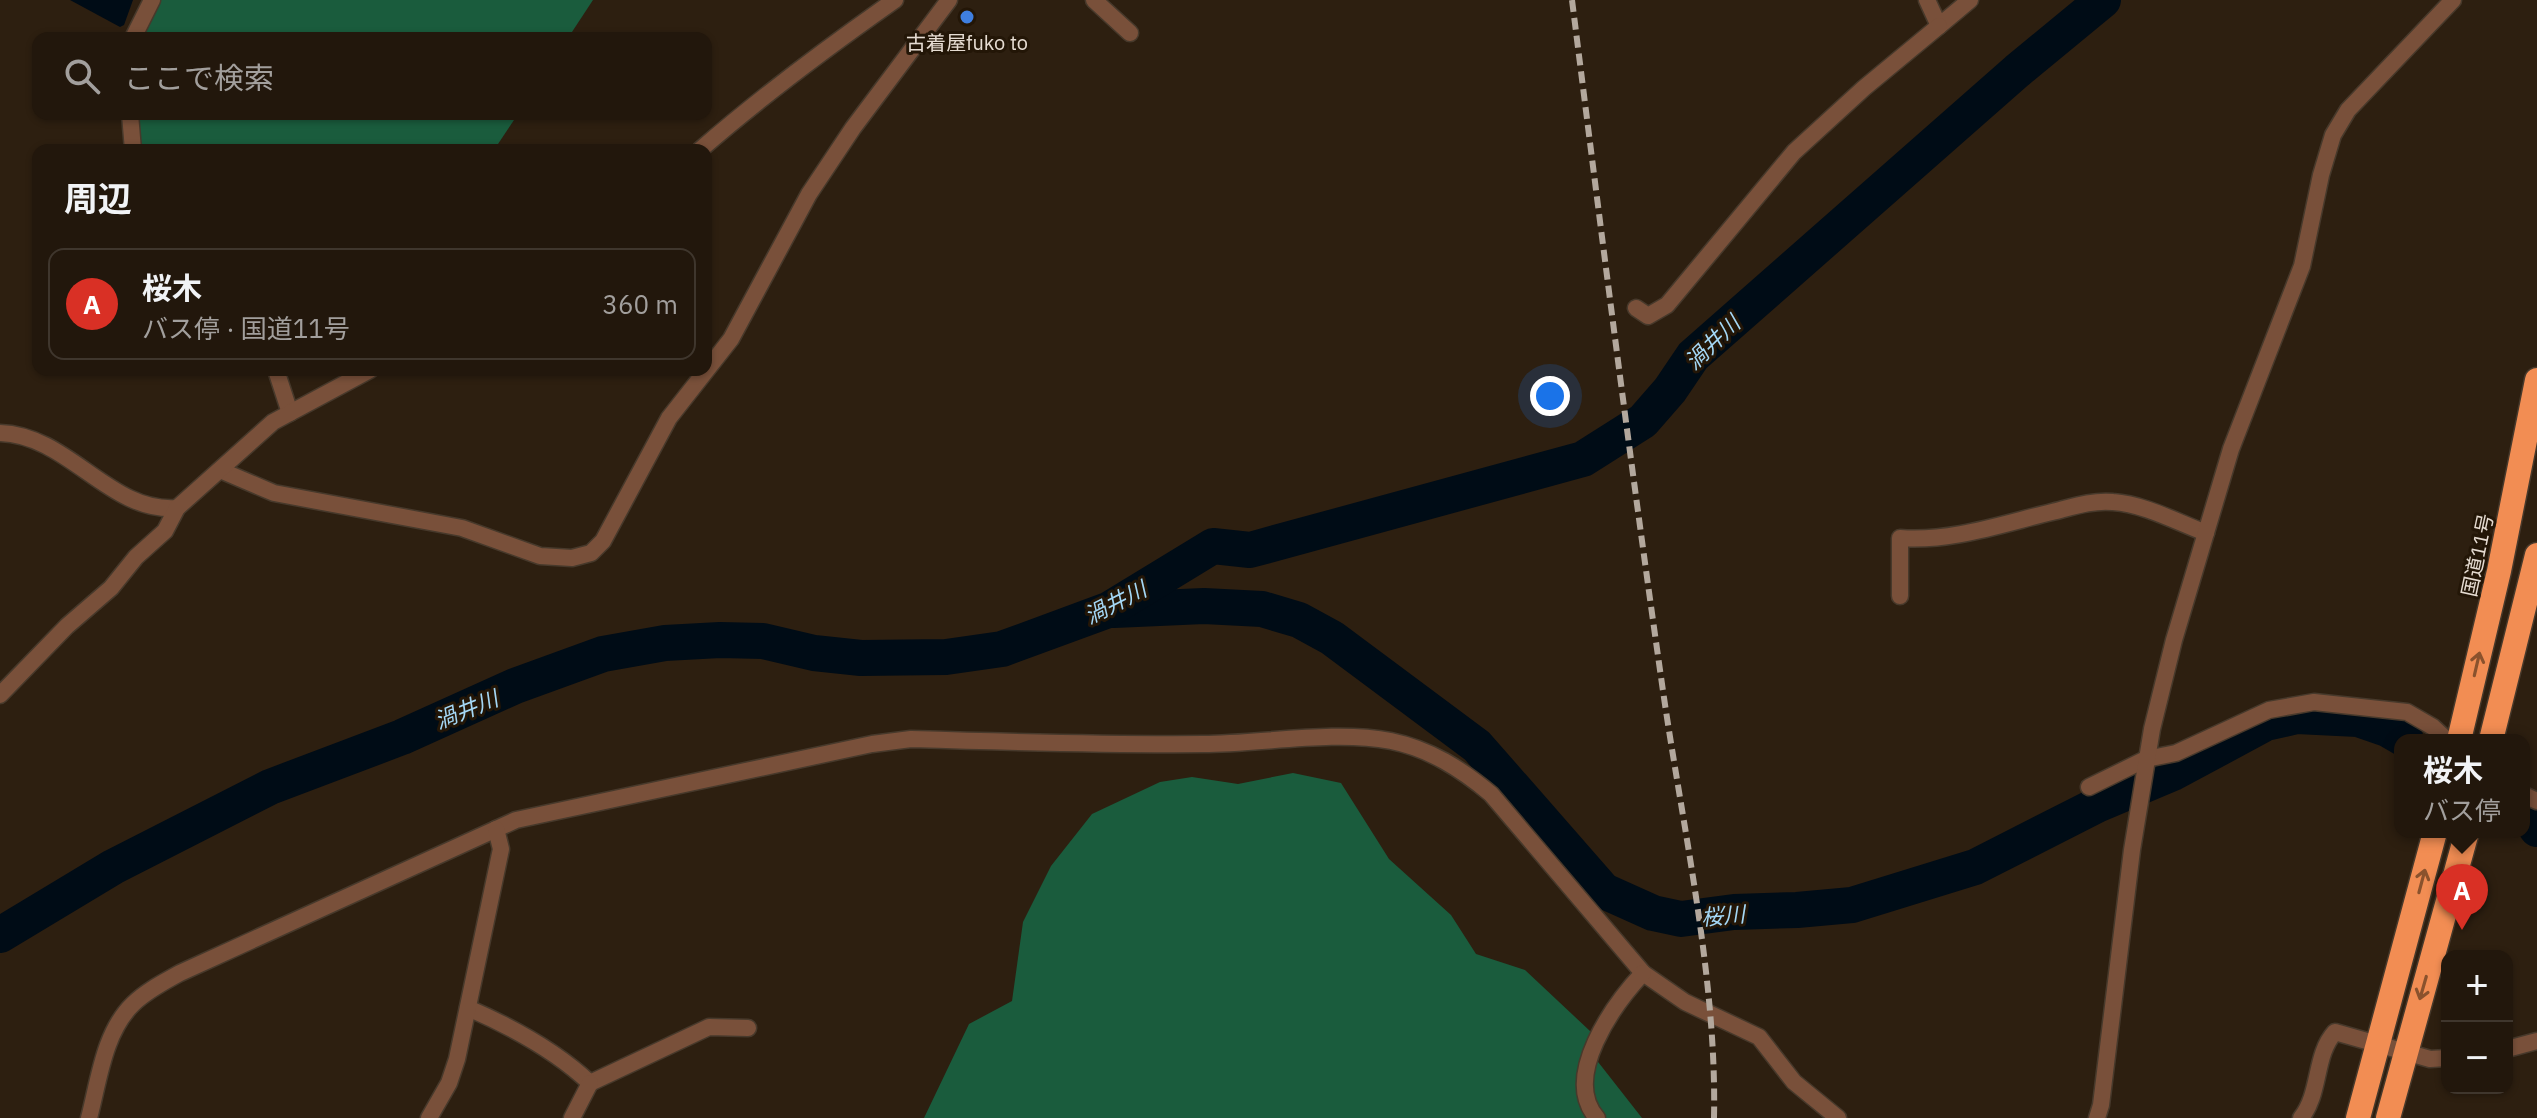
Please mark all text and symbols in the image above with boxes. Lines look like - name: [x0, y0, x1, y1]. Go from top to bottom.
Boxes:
- marker: 古着屋fuko to: [958, 8, 976, 26]
- place label: 古着屋fuko to: [906, 29, 1028, 56]
- search box: [32, 32, 712, 120]
- icon: search: [60, 54, 104, 98]
- text: ここで検索: [124, 58, 274, 97]
- text: 周辺: [64, 176, 132, 220]
- text: 桜木: [142, 268, 202, 307]
- text: A: [83, 287, 101, 321]
- text: 360 m: [602, 287, 678, 321]
- water label: 渦井川: [1678, 307, 1747, 375]
- text: バス停 · 国道11号: [142, 311, 350, 345]
- your location: [1530, 376, 1570, 416]
- street label: 国道11号: [2455, 511, 2499, 599]
- water label: 渦井川: [1079, 573, 1153, 630]
- one-way arrow: [2470, 652, 2485, 677]
- water label: 渦井川: [430, 682, 504, 735]
- popup: [2394, 734, 2530, 838]
- text: 桜木: [2423, 750, 2483, 789]
- text: バス停: [2423, 793, 2501, 827]
- pin: A: [2436, 864, 2488, 930]
- one-way arrow: [2416, 868, 2431, 894]
- water label: 桜川: [1700, 898, 1748, 931]
- map controls: [2441, 950, 2513, 1094]
- button: +: [2441, 950, 2513, 1022]
- one-way arrow: [2415, 975, 2430, 1001]
- button: −: [2441, 1022, 2513, 1094]

